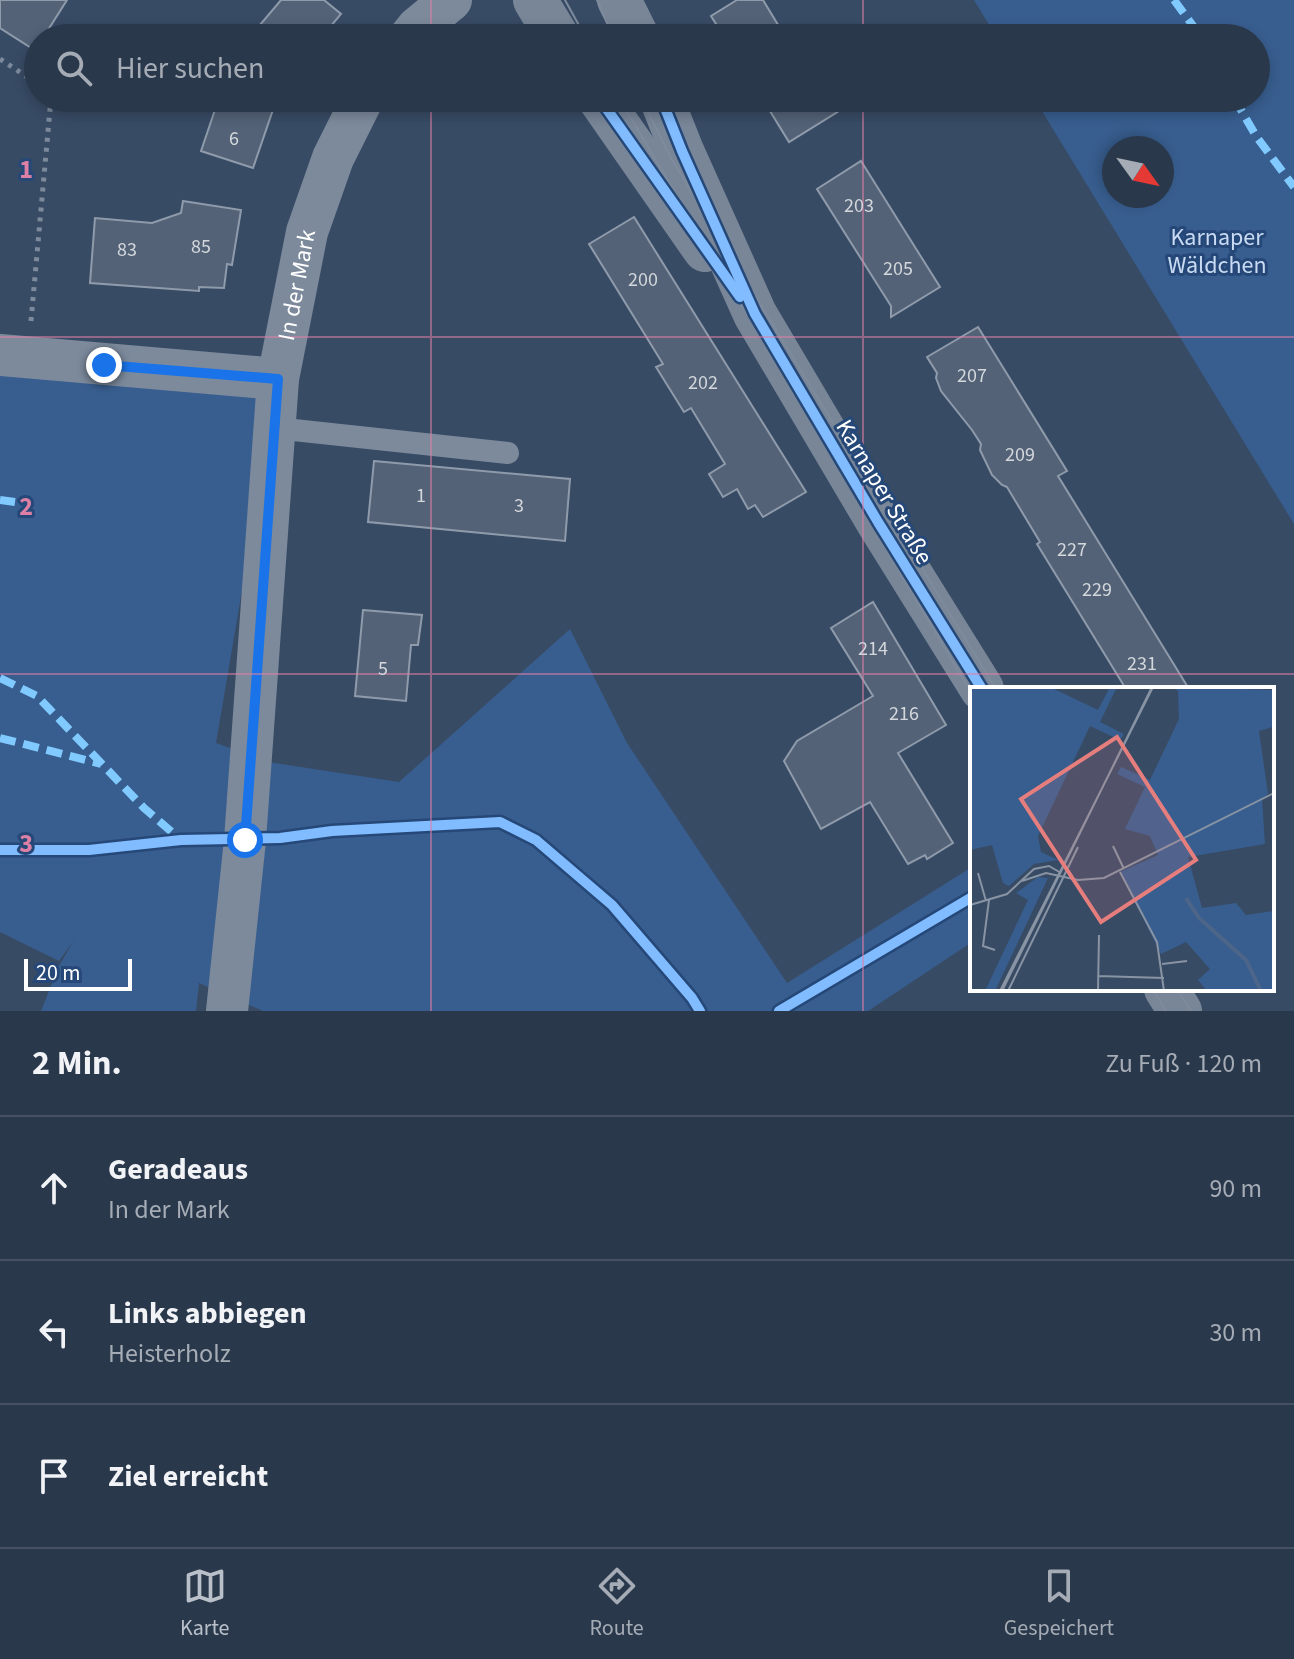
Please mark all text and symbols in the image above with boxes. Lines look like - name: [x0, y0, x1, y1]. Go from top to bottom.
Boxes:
- search box: [24, 24, 1270, 112]
- icon: search: [52, 46, 96, 90]
- text: Hier suchen: [116, 47, 264, 90]
- house number: 6: [229, 125, 239, 153]
- north arrow: [1102, 136, 1174, 208]
- text: 1: [19, 151, 33, 188]
- house number: 203: [844, 192, 874, 220]
- park label: Karnaper Wäldchen: [1167, 220, 1267, 283]
- street label: In der Mark: [269, 226, 325, 343]
- house number: 85: [191, 233, 211, 261]
- house number: 83: [117, 236, 137, 264]
- house number: 205: [883, 255, 913, 283]
- house number: 200: [628, 266, 658, 294]
- route end: [86, 347, 122, 383]
- house number: 207: [957, 362, 987, 390]
- house number: 202: [688, 369, 718, 397]
- street label: Karnaper Straße: [827, 413, 941, 571]
- house number: 209: [1005, 441, 1035, 469]
- house number: 1: [416, 482, 426, 510]
- text: 2: [19, 488, 33, 525]
- house number: 3: [514, 492, 524, 520]
- house number: 227: [1057, 536, 1087, 564]
- house number: 229: [1082, 576, 1112, 604]
- house number: 214: [858, 635, 888, 663]
- house number: 231: [1127, 650, 1157, 678]
- house number: 5: [378, 655, 388, 683]
- inset map: [970, 687, 1274, 991]
- house number: 216: [889, 700, 919, 728]
- route start: [227, 822, 263, 858]
- text: 3: [19, 825, 33, 862]
- scale bar: [24, 955, 132, 991]
- text: 20 m: [36, 957, 81, 989]
- text: 2 Min.: [32, 1039, 122, 1088]
- text: Zu Fuß · 120 m: [1105, 1045, 1262, 1082]
- text: Geradeaus: [108, 1148, 248, 1191]
- icon: ahead: [32, 1166, 76, 1210]
- text: 90 m: [1209, 1170, 1262, 1207]
- text: In der Mark: [108, 1191, 230, 1228]
- text: Links abbiegen: [108, 1292, 307, 1335]
- icon: left: [32, 1310, 76, 1354]
- text: 30 m: [1209, 1314, 1262, 1351]
- text: Heisterholz: [108, 1335, 231, 1372]
- icon: arrive: [32, 1454, 76, 1498]
- text: Ziel erreicht: [108, 1455, 268, 1498]
- tab: Karte: [180, 1564, 230, 1644]
- tab: Route: [590, 1564, 644, 1644]
- tab: Gespeichert: [1004, 1564, 1114, 1644]

